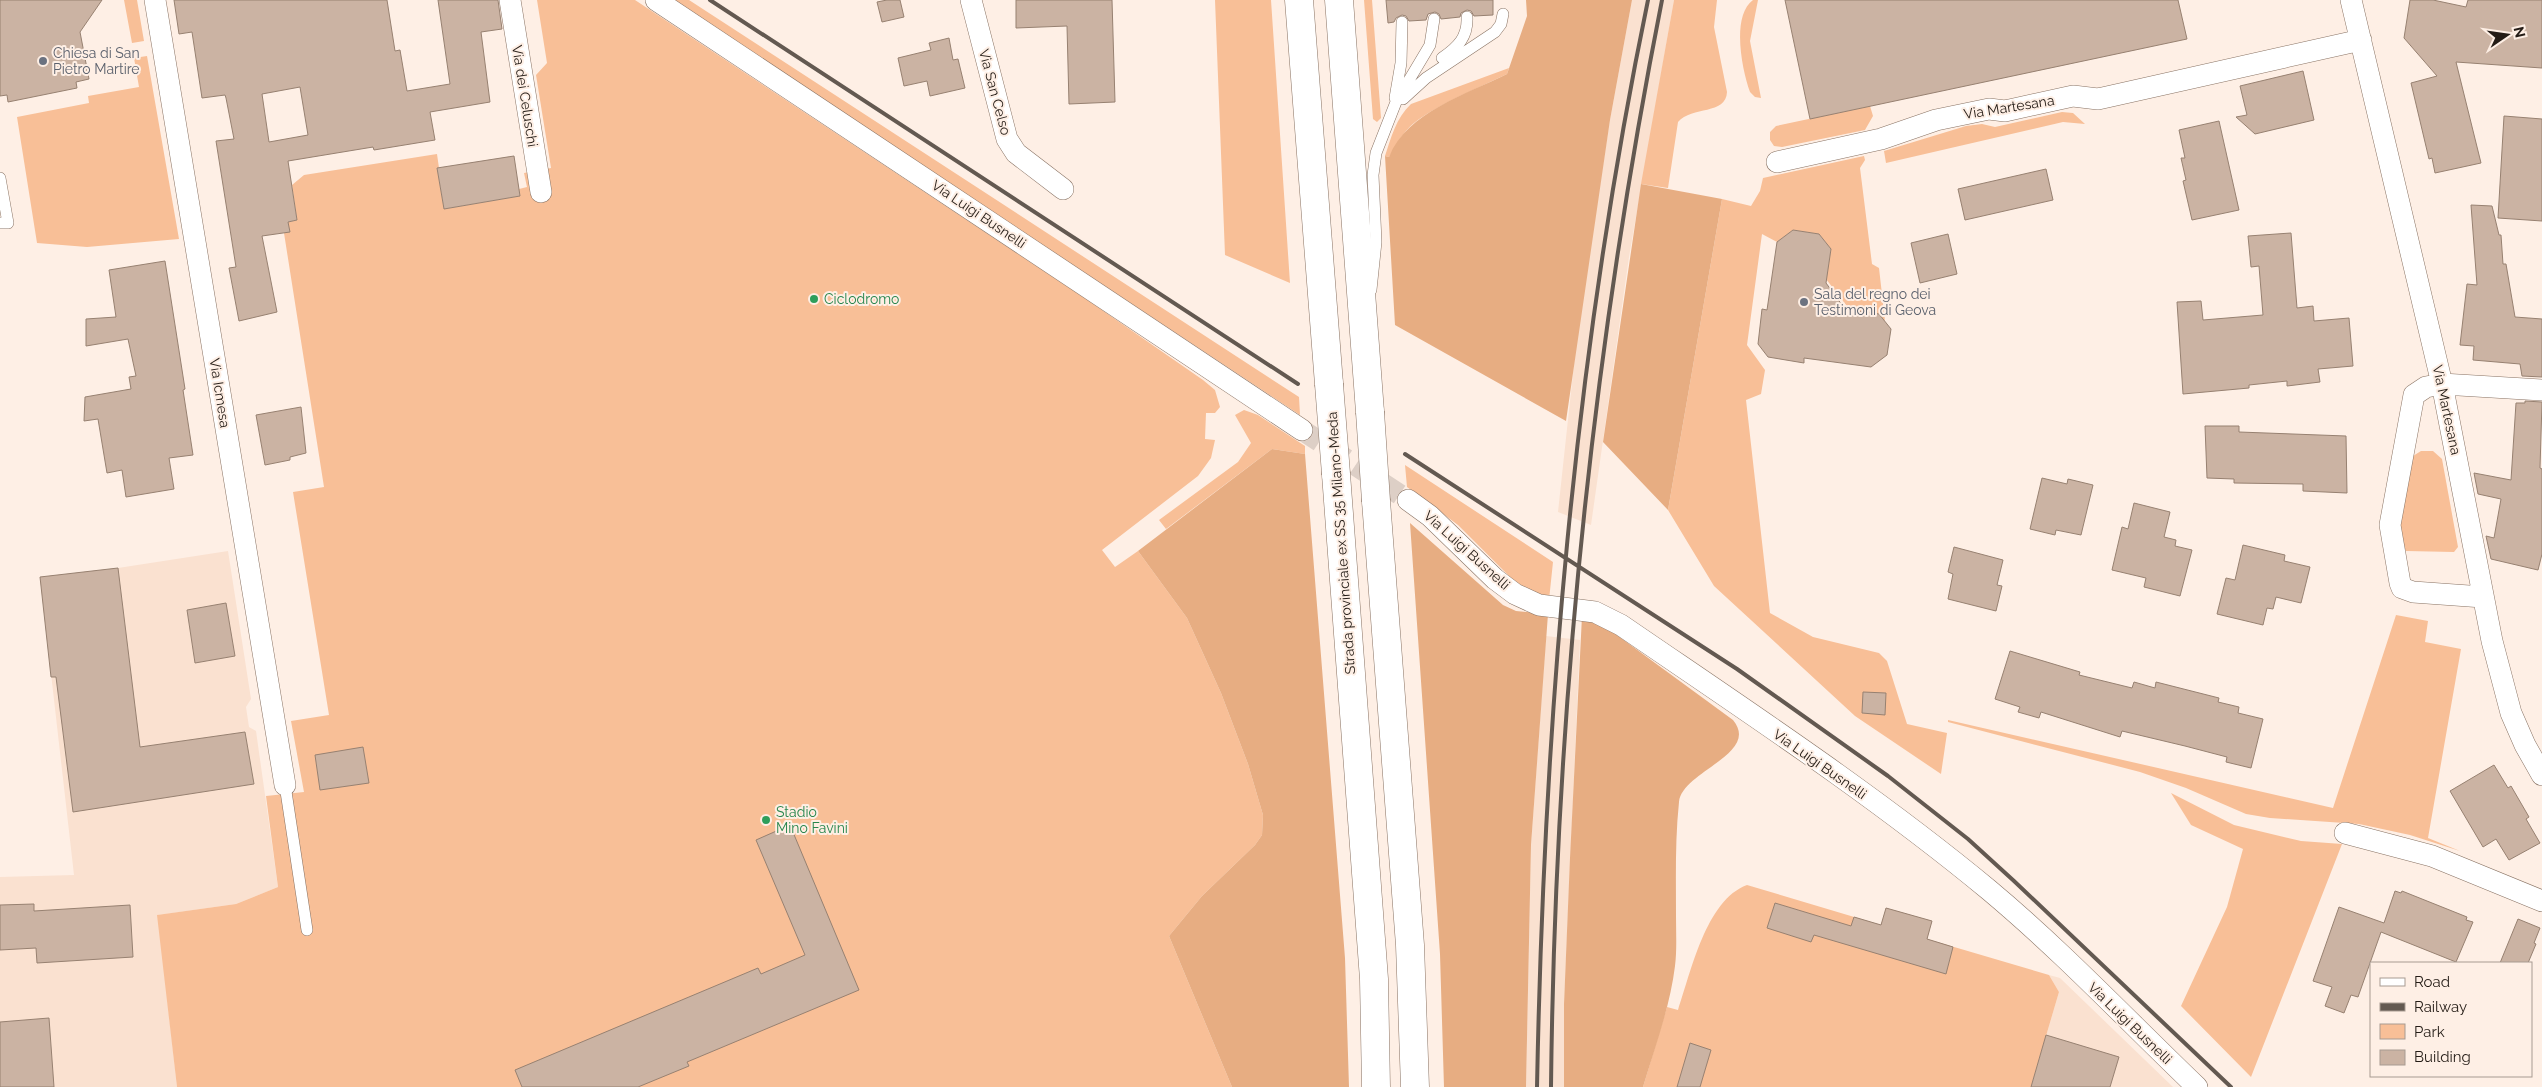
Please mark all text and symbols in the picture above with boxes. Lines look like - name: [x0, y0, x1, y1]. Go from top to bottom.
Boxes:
- north arrow: [2482, 10, 2532, 60]
- text: N: [2511, 25, 2529, 39]
- street label: Via dei Celuschi: [509, 44, 541, 148]
- place label: Chiesa di San Pietro Martire: [53, 45, 140, 77]
- street label: Via San Celso: [976, 47, 1014, 137]
- marker: Chiesa di San Pietro Martire: [37, 55, 49, 67]
- street label: Via Martesana: [1963, 92, 2055, 122]
- street label: Via Luigi Busnelli: [929, 177, 1029, 251]
- place label: Sala del regno dei Testimoni di Geova: [1814, 286, 1936, 318]
- place label: Ciclodromo: [824, 291, 899, 307]
- marker: Ciclodromo: [808, 293, 820, 305]
- marker: Sala del regno dei Testimoni di Geova: [1798, 296, 1810, 308]
- street label: Via Icmesa: [207, 357, 233, 429]
- street label: Via Martesana: [2430, 364, 2464, 456]
- street label: Strada provinciale ex SS 35 Milano-Meda: [1324, 411, 1358, 675]
- street label: Via Luigi Busnelli: [1421, 507, 1513, 593]
- street label: Via Luigi Busnelli: [1770, 726, 1870, 802]
- place label: Stadio Mino Favini: [776, 804, 848, 836]
- marker: Stadio Mino Favini: [760, 814, 772, 826]
- legend: [2370, 962, 2532, 1077]
- text: Road: [2414, 973, 2450, 991]
- street label: Via Luigi Busnelli: [2085, 979, 2175, 1067]
- text: Railway: [2414, 998, 2467, 1016]
- text: Park: [2414, 1023, 2445, 1041]
- text: Building: [2414, 1048, 2471, 1066]

